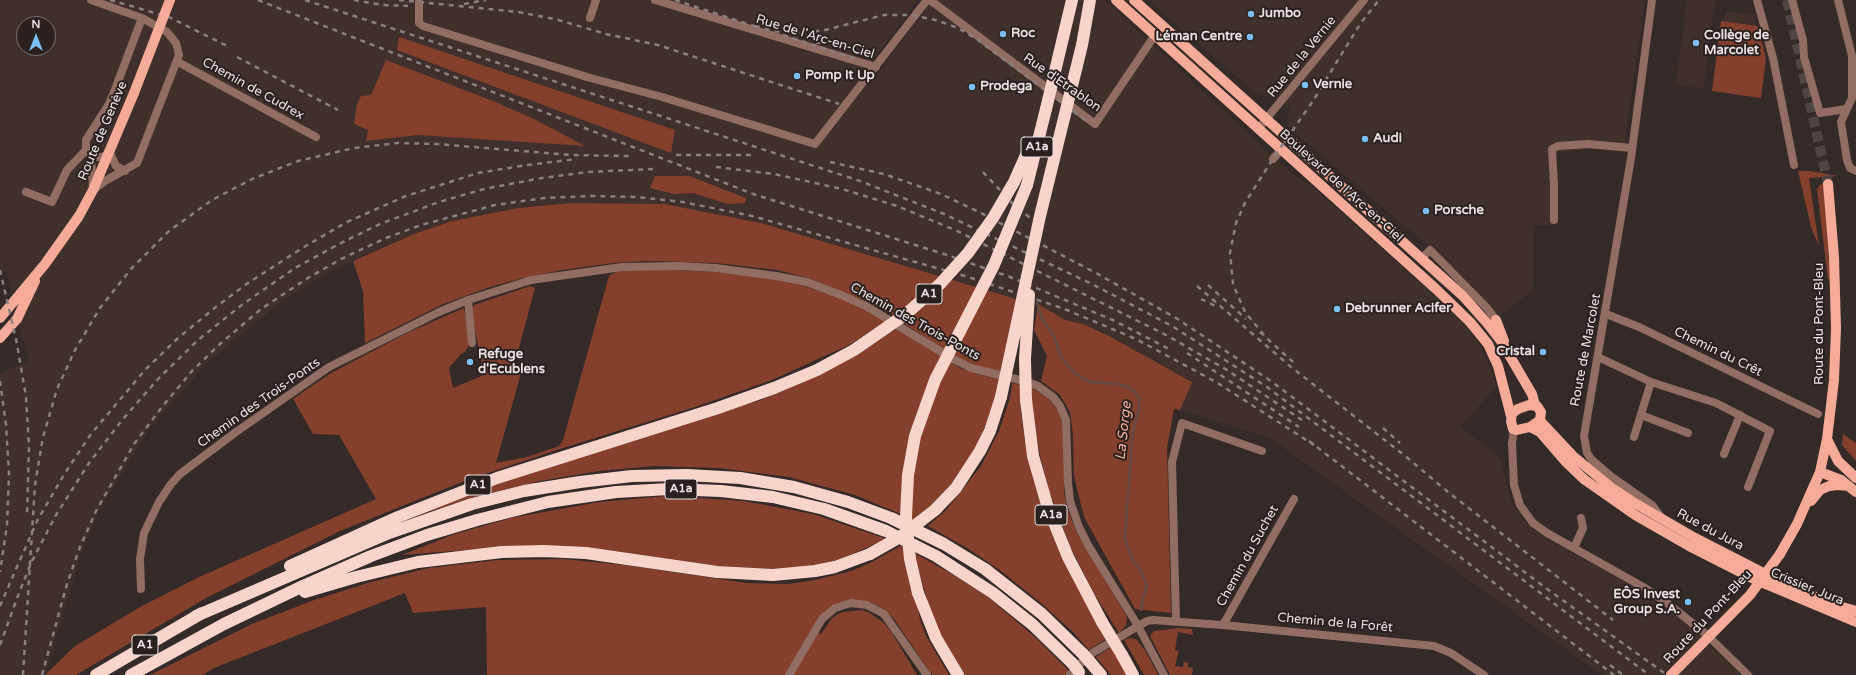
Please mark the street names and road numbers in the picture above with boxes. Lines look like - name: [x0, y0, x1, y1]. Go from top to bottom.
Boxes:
- street label: Rue de l'Arc-en-Ciel: [754, 12, 876, 62]
- street label: Rue de la Vernie: [1264, 13, 1340, 101]
- street label: Rue d'Etrablon: [1020, 50, 1104, 116]
- street label: Chemin de Cudrex: [199, 55, 307, 123]
- street label: Route de Genève: [75, 79, 131, 183]
- street label: Boulevard de l'Arc-en-Ciel: [1276, 126, 1406, 246]
- road number: A1a: [1021, 137, 1053, 157]
- street label: Route du Pont-Bleu: [1812, 263, 1828, 385]
- street label: Chemin des Trois-Ponts: [847, 280, 983, 364]
- road number: A1: [916, 284, 942, 304]
- street label: Route de Marcolet: [1567, 292, 1605, 408]
- street label: Chemin du Crêt: [1671, 324, 1765, 380]
- street label: Chemin des Trois-Ponts: [195, 355, 323, 451]
- road number: A1: [465, 475, 491, 495]
- road number: A1a: [665, 479, 697, 499]
- street label: Chemin du Suchet: [1214, 503, 1282, 609]
- road number: A1a: [1035, 505, 1067, 525]
- street label: Rue du Jura: [1674, 506, 1746, 554]
- street label: Crissier, Jura: [1768, 565, 1846, 609]
- street label: Route du Pont-Bleu: [1661, 567, 1755, 667]
- street label: Chemin de la Forêt: [1277, 610, 1393, 636]
- road number: A1: [132, 635, 158, 655]

